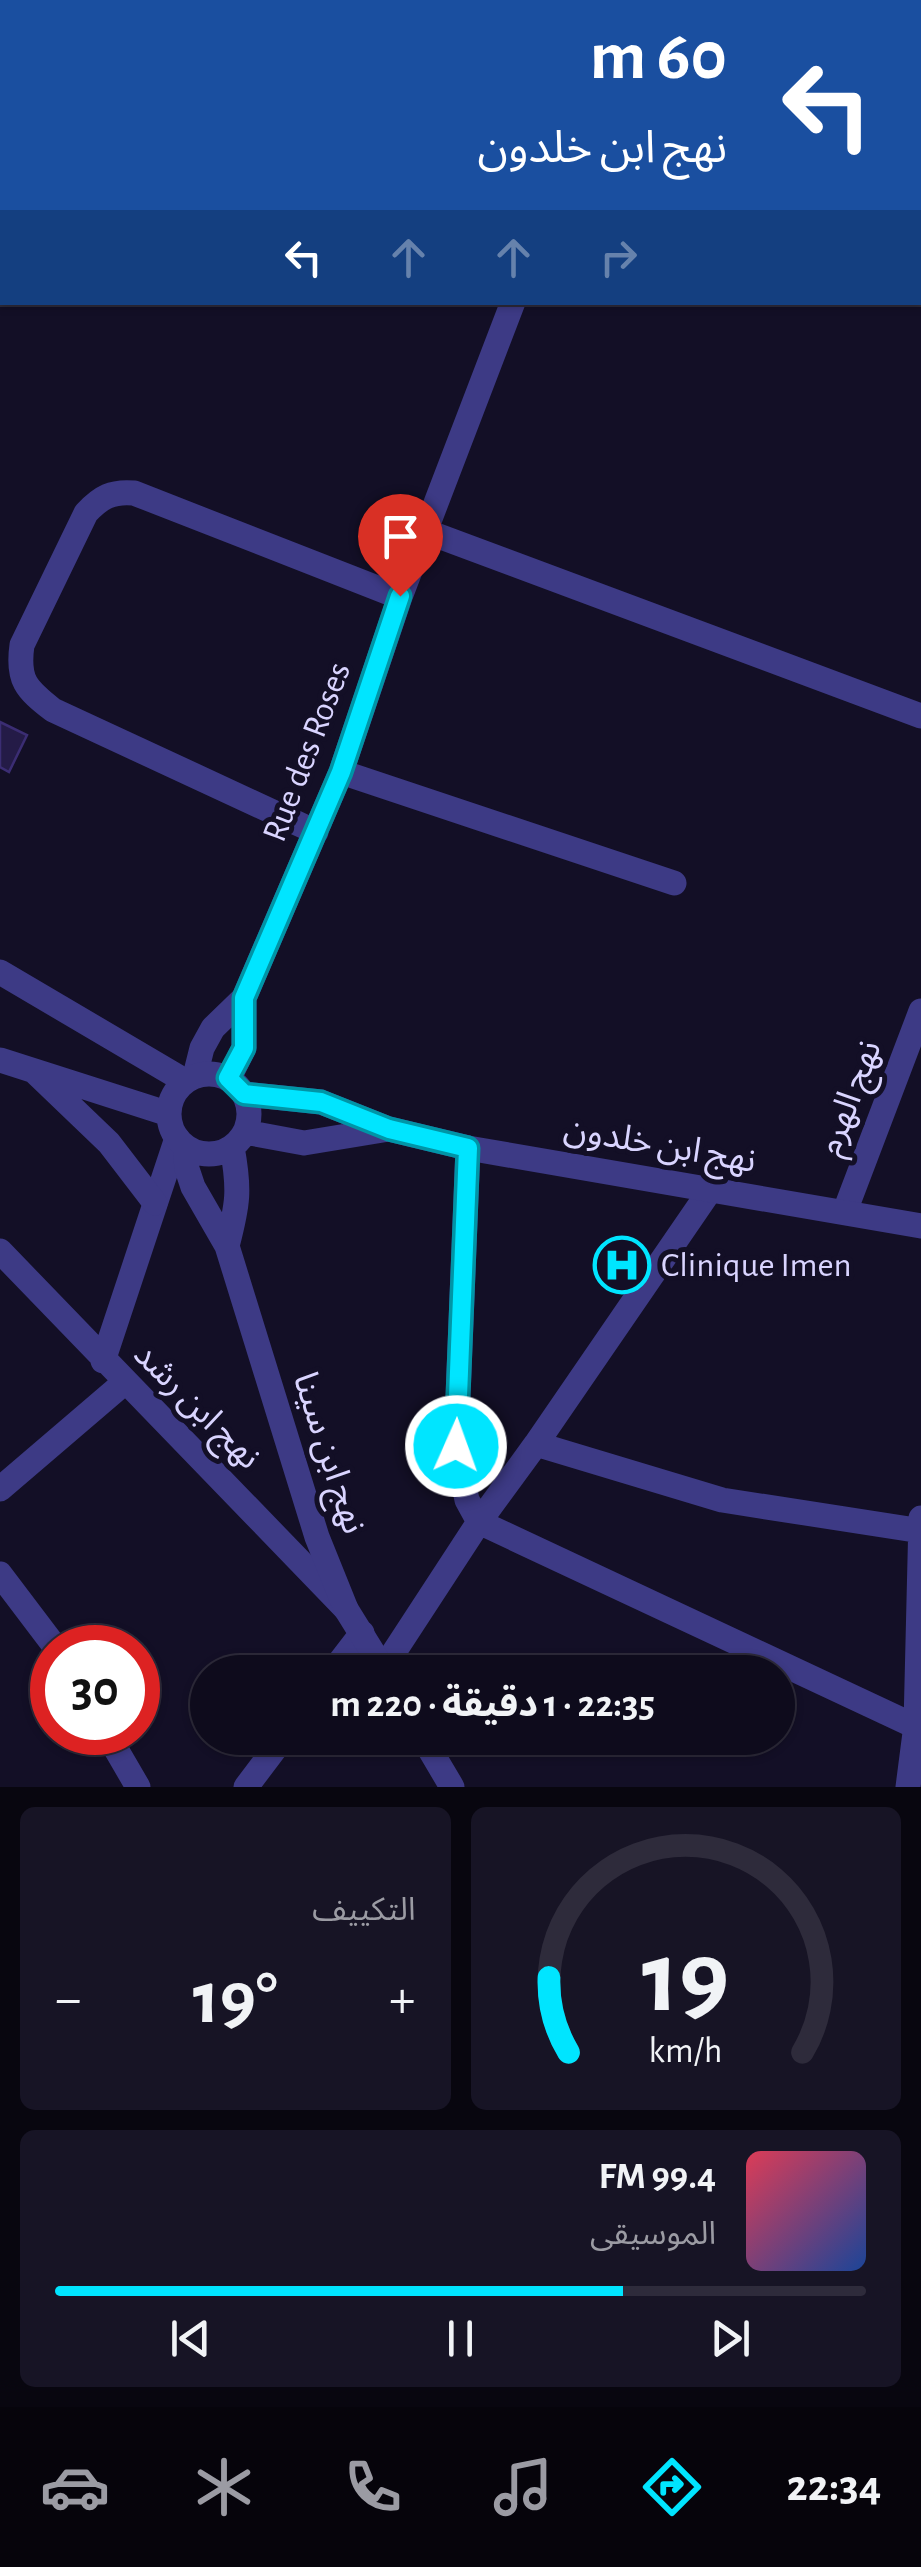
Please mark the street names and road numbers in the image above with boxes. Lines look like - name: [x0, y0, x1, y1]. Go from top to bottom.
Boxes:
- street label: Rue des Roses: [257, 658, 357, 846]
- street label: نهج الهرم: [812, 1036, 894, 1163]
- street label: نهج ابن خلدون: [560, 1111, 759, 1186]
- street label: نهج ابن رشد: [122, 1336, 267, 1481]
- street label: نهج ابن سينا: [280, 1368, 372, 1540]

